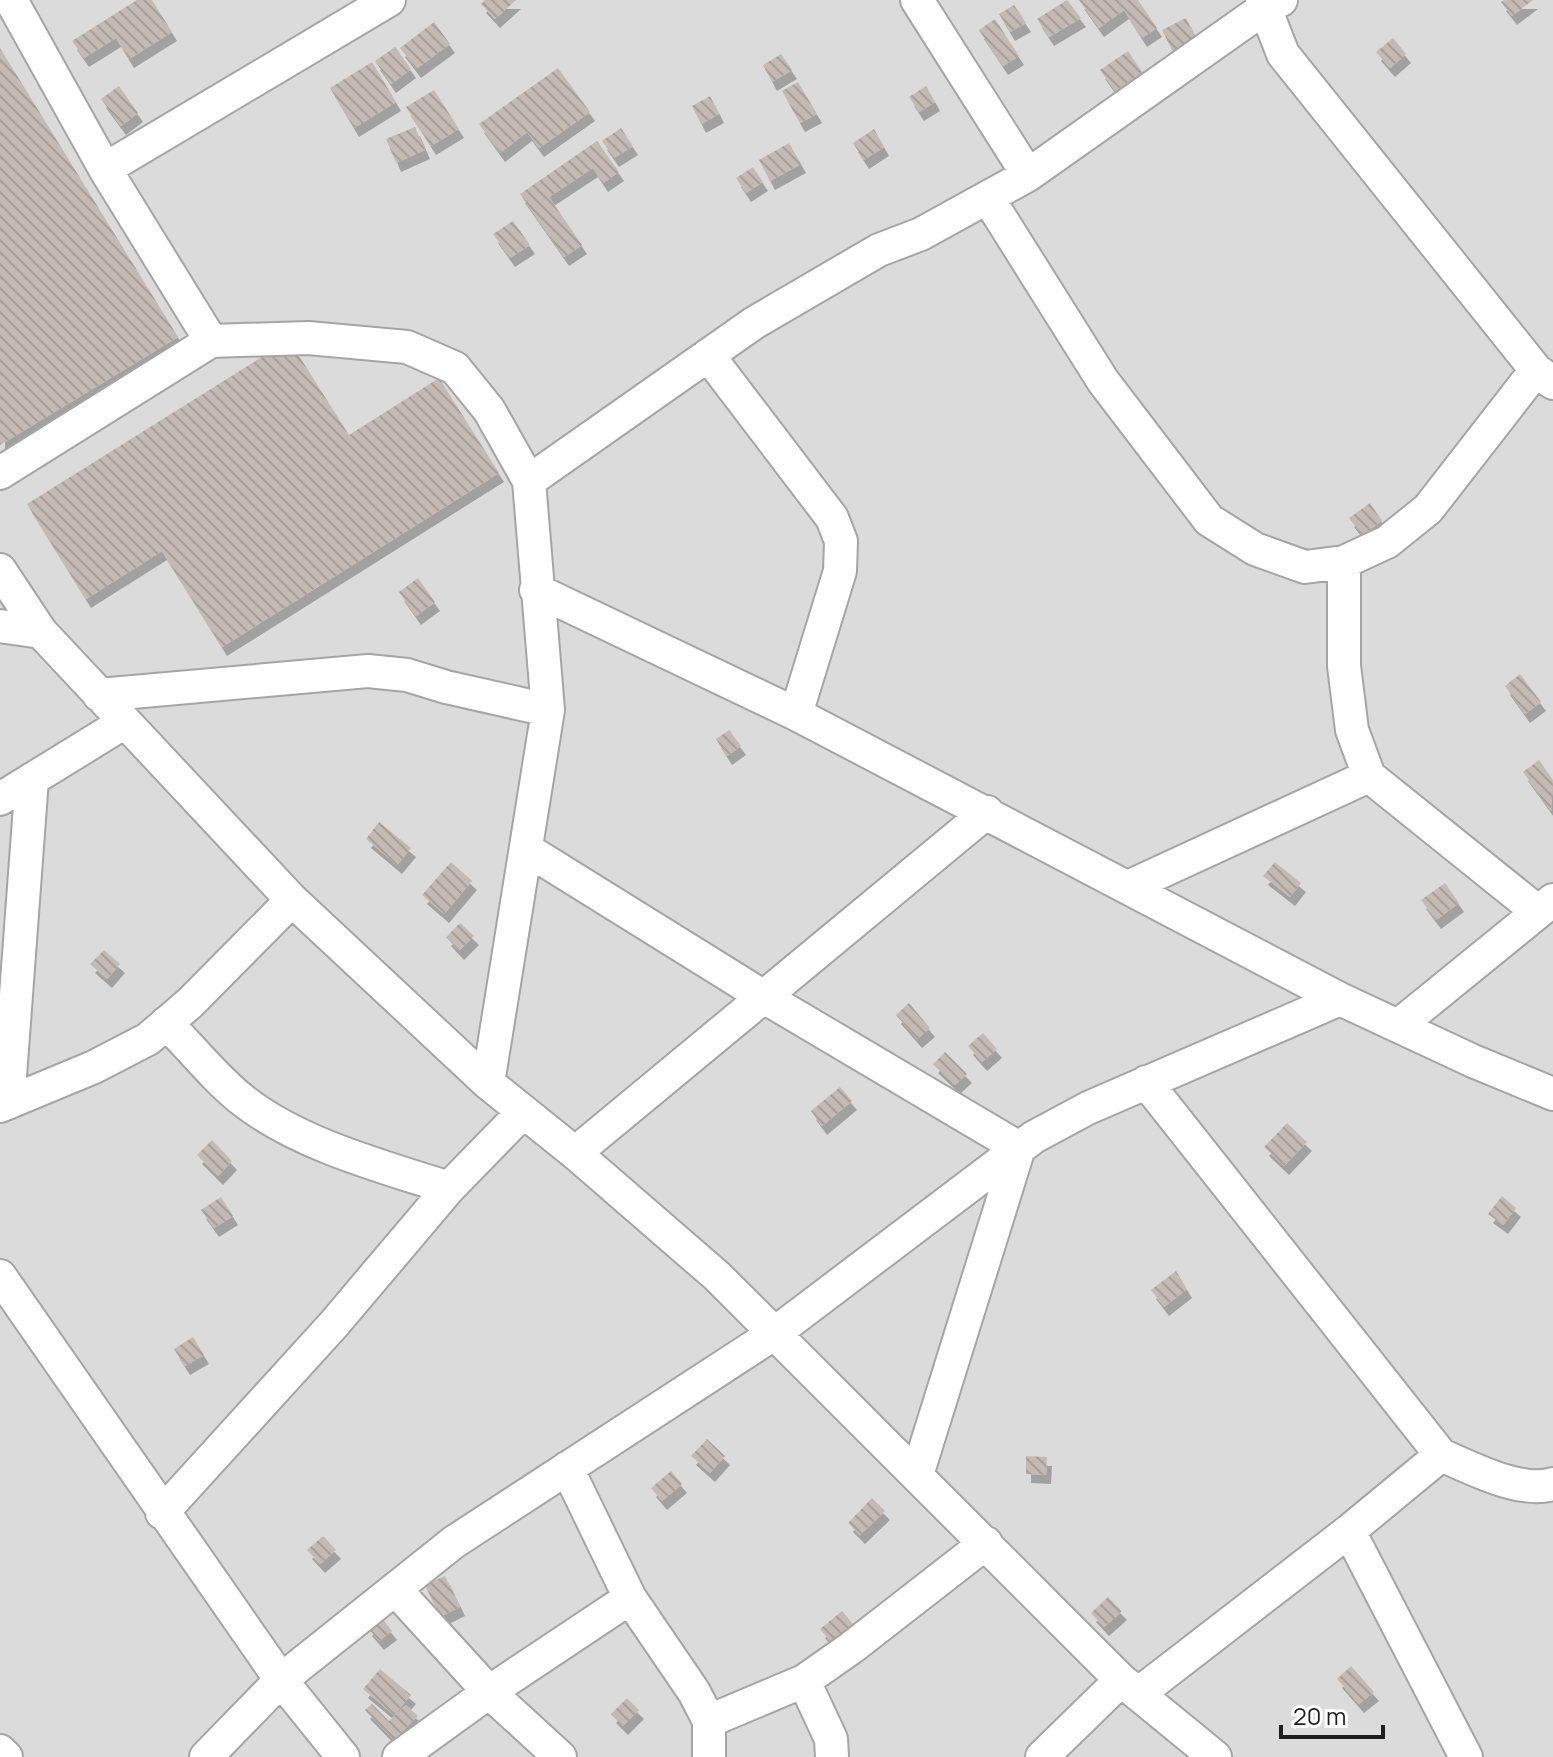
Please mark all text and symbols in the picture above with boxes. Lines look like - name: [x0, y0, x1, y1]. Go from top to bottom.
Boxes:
- scale bar: [1281, 1689, 1383, 1739]
- text: 20 m: [1293, 1699, 1346, 1732]

